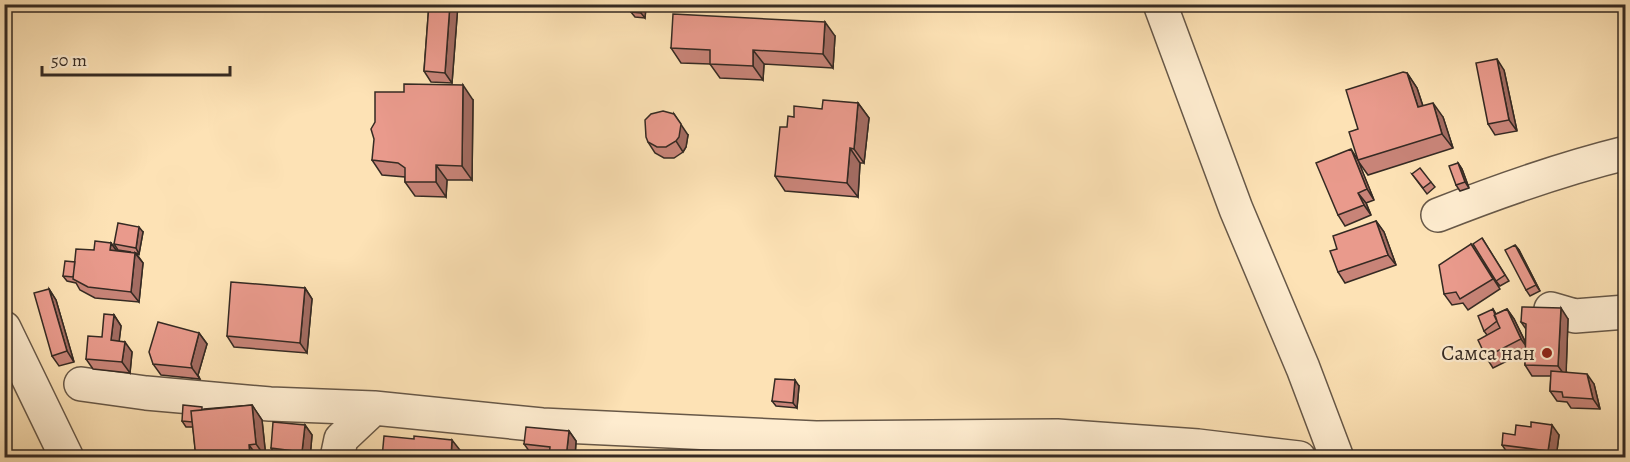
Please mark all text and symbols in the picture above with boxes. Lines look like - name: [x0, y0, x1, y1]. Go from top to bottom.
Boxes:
- scale bar: [42, 39, 230, 77]
- text: 50 m: [51, 48, 87, 72]
- place label: Самса нан: [1441, 339, 1535, 367]
- marker: Самса нан: [1540, 346, 1554, 360]

